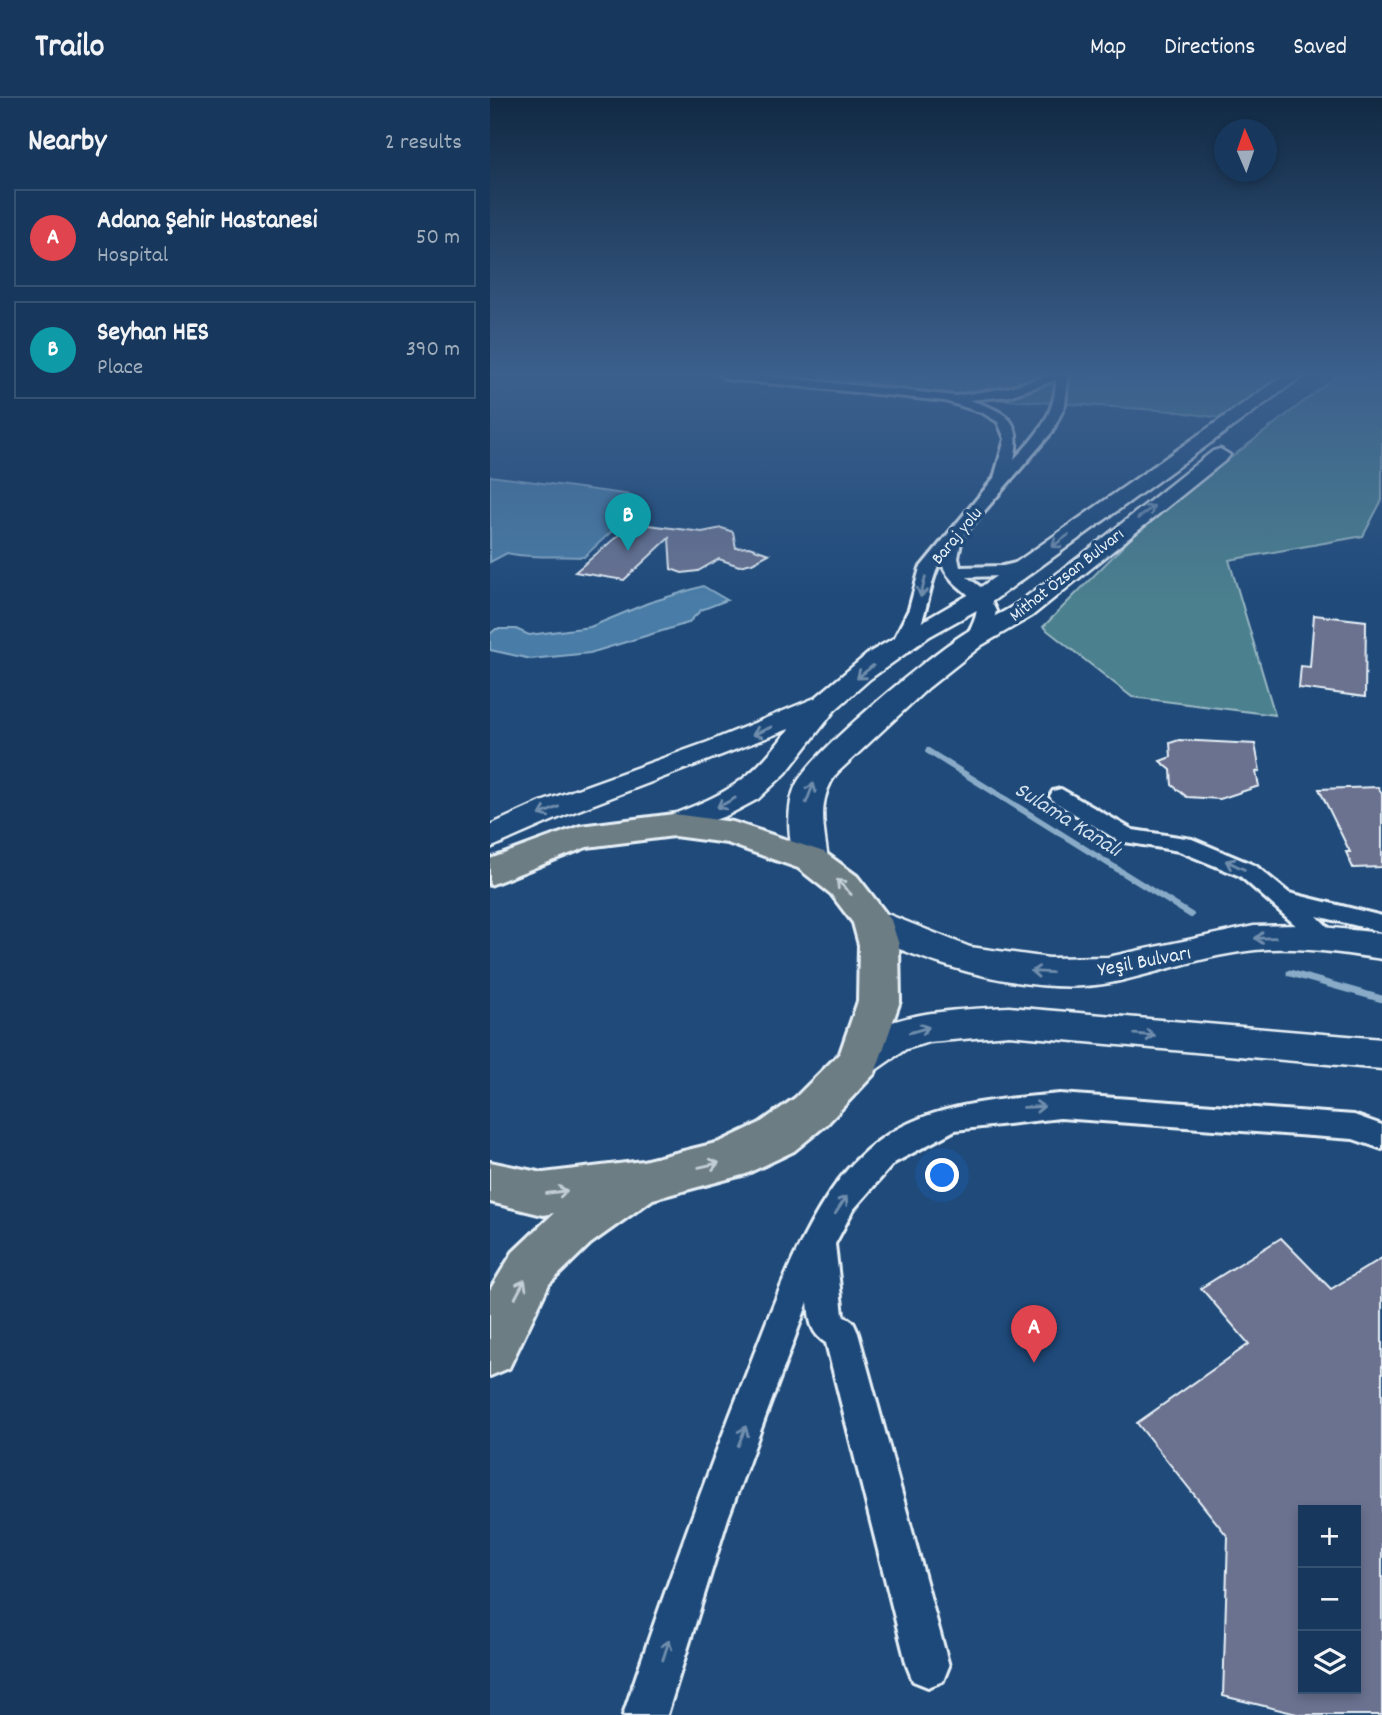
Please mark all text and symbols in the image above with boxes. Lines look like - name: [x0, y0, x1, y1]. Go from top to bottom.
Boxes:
- text: Trailo: [35, 25, 105, 72]
- text: Map: [1090, 31, 1126, 65]
- text: Directions: [1164, 31, 1255, 65]
- text: Saved: [1293, 31, 1347, 65]
- north arrow: [1214, 119, 1277, 182]
- text: Nearby: [28, 122, 106, 165]
- text: 2 results: [385, 127, 462, 160]
- text: Adana Şehir Hastanesi: [97, 203, 318, 240]
- text: A: [47, 222, 59, 255]
- text: 50 m: [416, 222, 460, 255]
- text: Hospital: [97, 240, 168, 273]
- text: Seyhan HES: [97, 315, 209, 352]
- text: B: [48, 334, 58, 367]
- text: 390 m: [406, 334, 460, 367]
- text: Place: [97, 352, 143, 385]
- pin: B: [605, 493, 651, 551]
- street label: Baraj yolu: [926, 502, 989, 571]
- one-way arrow: [1137, 505, 1155, 520]
- street label: Mithat Özsan Bulvarı: [1005, 523, 1130, 629]
- one-way arrow: [1051, 534, 1070, 549]
- one-way arrow: [916, 575, 929, 598]
- one-way arrow: [856, 664, 874, 680]
- one-way arrow: [751, 725, 773, 738]
- water label: Sulama Kanalı: [1007, 775, 1129, 868]
- one-way arrow: [805, 783, 818, 805]
- one-way arrow: [716, 797, 736, 811]
- one-way arrow: [539, 805, 560, 818]
- one-way arrow: [1225, 858, 1246, 871]
- one-way arrow: [836, 879, 853, 896]
- one-way arrow: [1254, 931, 1277, 945]
- street label: Yeşil Bulvarı: [1096, 939, 1194, 987]
- one-way arrow: [1030, 965, 1053, 978]
- one-way arrow: [907, 1023, 930, 1036]
- one-way arrow: [1133, 1028, 1156, 1041]
- one-way arrow: [1023, 1100, 1046, 1114]
- one-way arrow: [697, 1158, 720, 1171]
- your location: [925, 1158, 959, 1192]
- one-way arrow: [545, 1185, 568, 1198]
- one-way arrow: [834, 1196, 849, 1215]
- one-way arrow: [514, 1279, 527, 1300]
- pin: A: [1011, 1305, 1057, 1363]
- one-way arrow: [736, 1425, 749, 1447]
- map controls: [1298, 1505, 1361, 1694]
- button: +: [1298, 1505, 1361, 1568]
- button: −: [1298, 1568, 1361, 1631]
- button: layers: [1298, 1631, 1361, 1694]
- one-way arrow: [661, 1639, 674, 1661]

